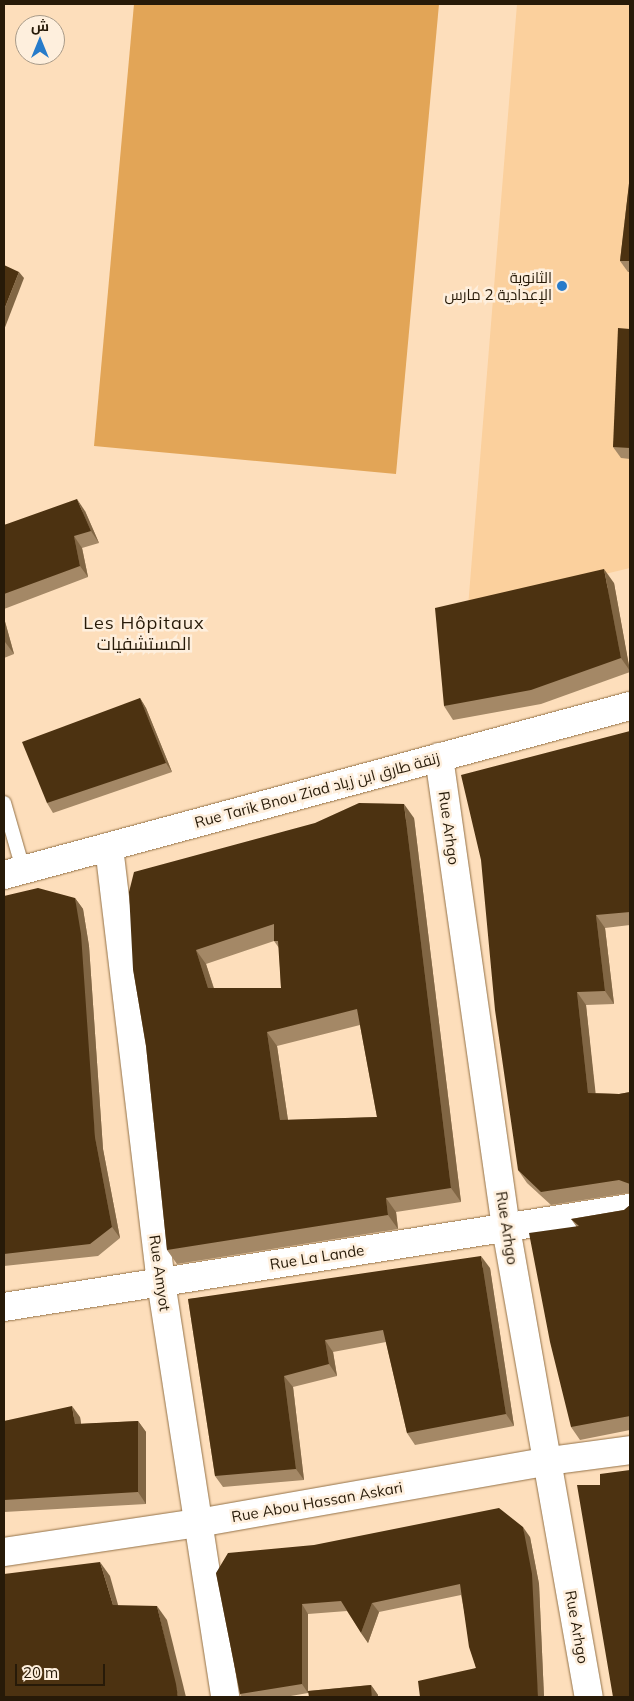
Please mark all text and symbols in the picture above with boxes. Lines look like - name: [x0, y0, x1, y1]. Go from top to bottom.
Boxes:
- north arrow: [15, 15, 65, 65]
- text: ش: [31, 17, 49, 35]
- place label: الثانوية الإعدادية 2 مارس: [444, 268, 552, 303]
- marker: الثانوية الإعدادية 2 مارس: [556, 280, 568, 292]
- district label: Les Hôpitaux المستشفيات: [82, 613, 206, 656]
- street label: Rue Tarik Bnou Ziad زنقة طارق ابن زياد: [192, 749, 442, 831]
- street label: Rue Arhgo: [435, 790, 463, 866]
- street label: Rue Arhgo: [492, 1190, 522, 1266]
- street label: Rue Amyot: [146, 1234, 174, 1312]
- street label: Rue La Lande: [269, 1241, 365, 1273]
- street label: Rue Abou Hassan Askari: [230, 1478, 404, 1526]
- street label: Rue Arhgo: [562, 1589, 592, 1665]
- scale bar: [18, 1654, 108, 1686]
- text: 20 m: [23, 1663, 58, 1682]

